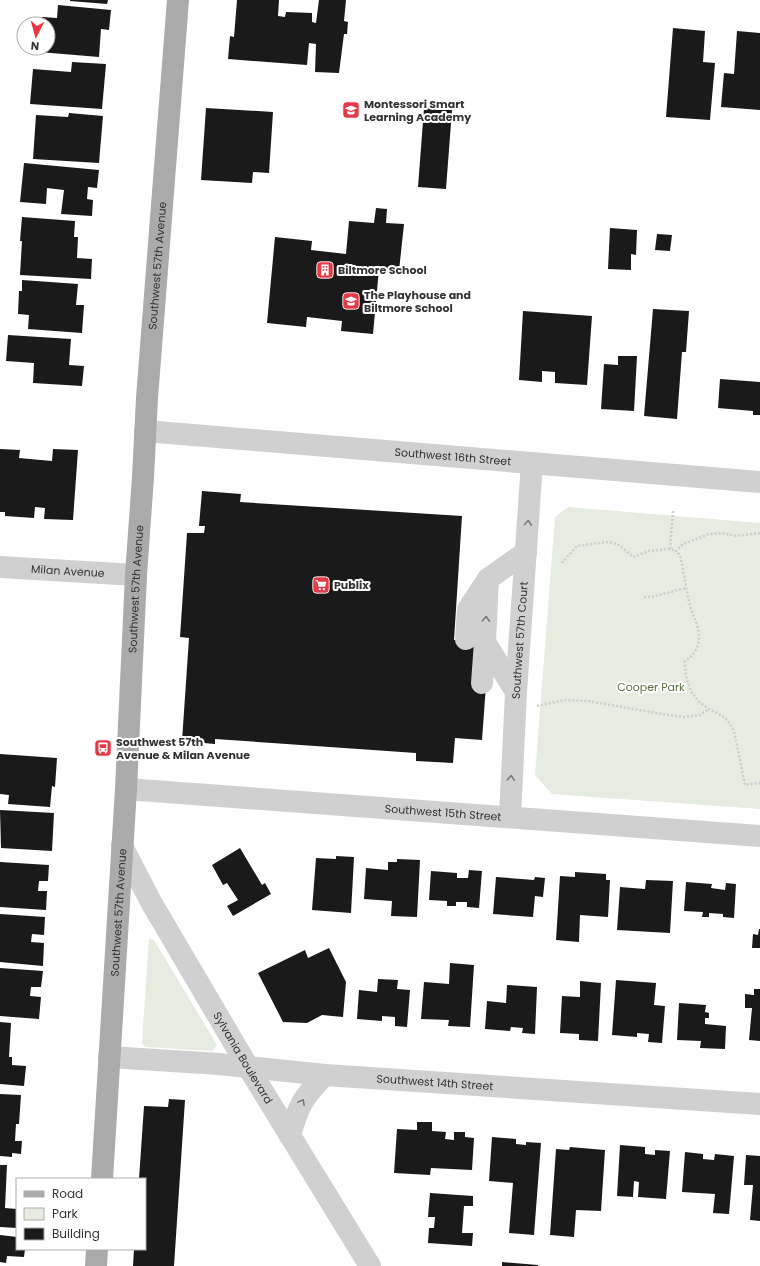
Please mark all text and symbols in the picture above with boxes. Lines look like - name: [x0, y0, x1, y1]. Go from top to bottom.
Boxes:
- north arrow: [16, 16, 56, 56]
- text: N: [30, 38, 40, 54]
- place label: Montessori Smart Learning Academy: [364, 96, 471, 125]
- school or university icon: Montessori Smart Learning Academy: [341, 100, 361, 120]
- street label: Southwest 57th Avenue: [144, 201, 170, 330]
- building icon: Biltmore School: [315, 260, 335, 280]
- place label: Biltmore School: [338, 262, 427, 278]
- place label: The Playhouse and Biltmore School: [364, 287, 471, 316]
- school or university icon: The Playhouse and Biltmore School: [341, 291, 361, 311]
- street label: Southwest 16th Street: [394, 444, 512, 469]
- one-way arrow: [523, 520, 532, 526]
- street label: Southwest 57th Avenue: [124, 524, 148, 653]
- street label: Milan Avenue: [31, 561, 105, 581]
- supermarket icon: Publix: [311, 575, 331, 595]
- place label: Publix: [334, 577, 369, 593]
- street label: Southwest 57th Court: [508, 581, 532, 699]
- one-way arrow: [482, 616, 491, 622]
- park label: Cooper Park: [617, 679, 685, 695]
- place label: Southwest 57th Avenue & Milan Avenue: [116, 734, 250, 763]
- bus stop icon: Southwest 57th Avenue & Milan Avenue: [93, 738, 113, 758]
- one-way arrow: [507, 775, 516, 781]
- street label: Southwest 15th Street: [384, 800, 502, 825]
- street label: Southwest 57th Avenue: [106, 848, 130, 977]
- street label: Sylvania Boulevard: [209, 1009, 277, 1107]
- street label: Southwest 14th Street: [376, 1070, 494, 1094]
- one-way arrow: [297, 1099, 305, 1106]
- legend: [16, 1178, 146, 1250]
- text: Road: [52, 1185, 83, 1202]
- text: Park: [52, 1205, 79, 1222]
- text: Building: [52, 1225, 100, 1242]

